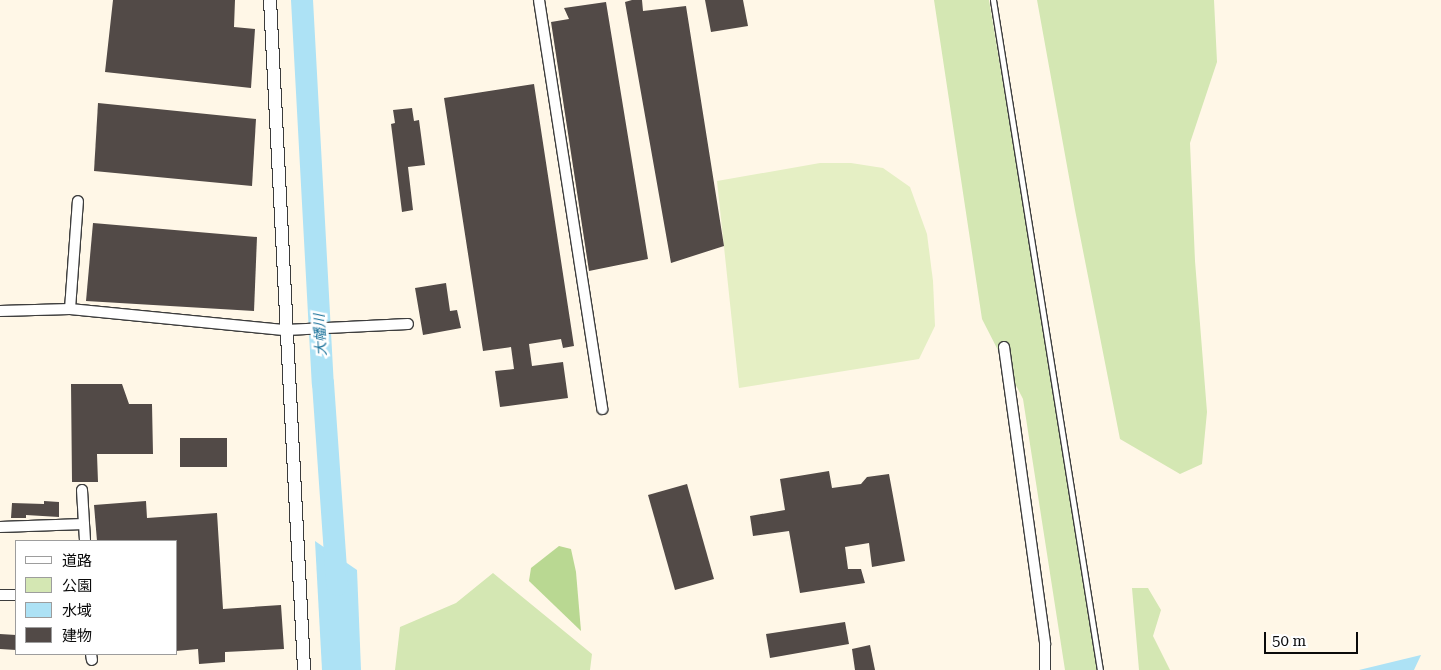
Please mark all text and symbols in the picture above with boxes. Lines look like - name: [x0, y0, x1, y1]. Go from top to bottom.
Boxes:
- water label: 大幡川: [311, 314, 329, 356]
- legend: [15, 540, 178, 655]
- text: 道路: [62, 552, 92, 570]
- text: 公園: [62, 577, 92, 595]
- text: 水域: [62, 602, 92, 620]
- scale bar: [1266, 622, 1360, 654]
- text: 建物: [62, 627, 92, 645]
- text: 50 m: [1272, 632, 1306, 650]

